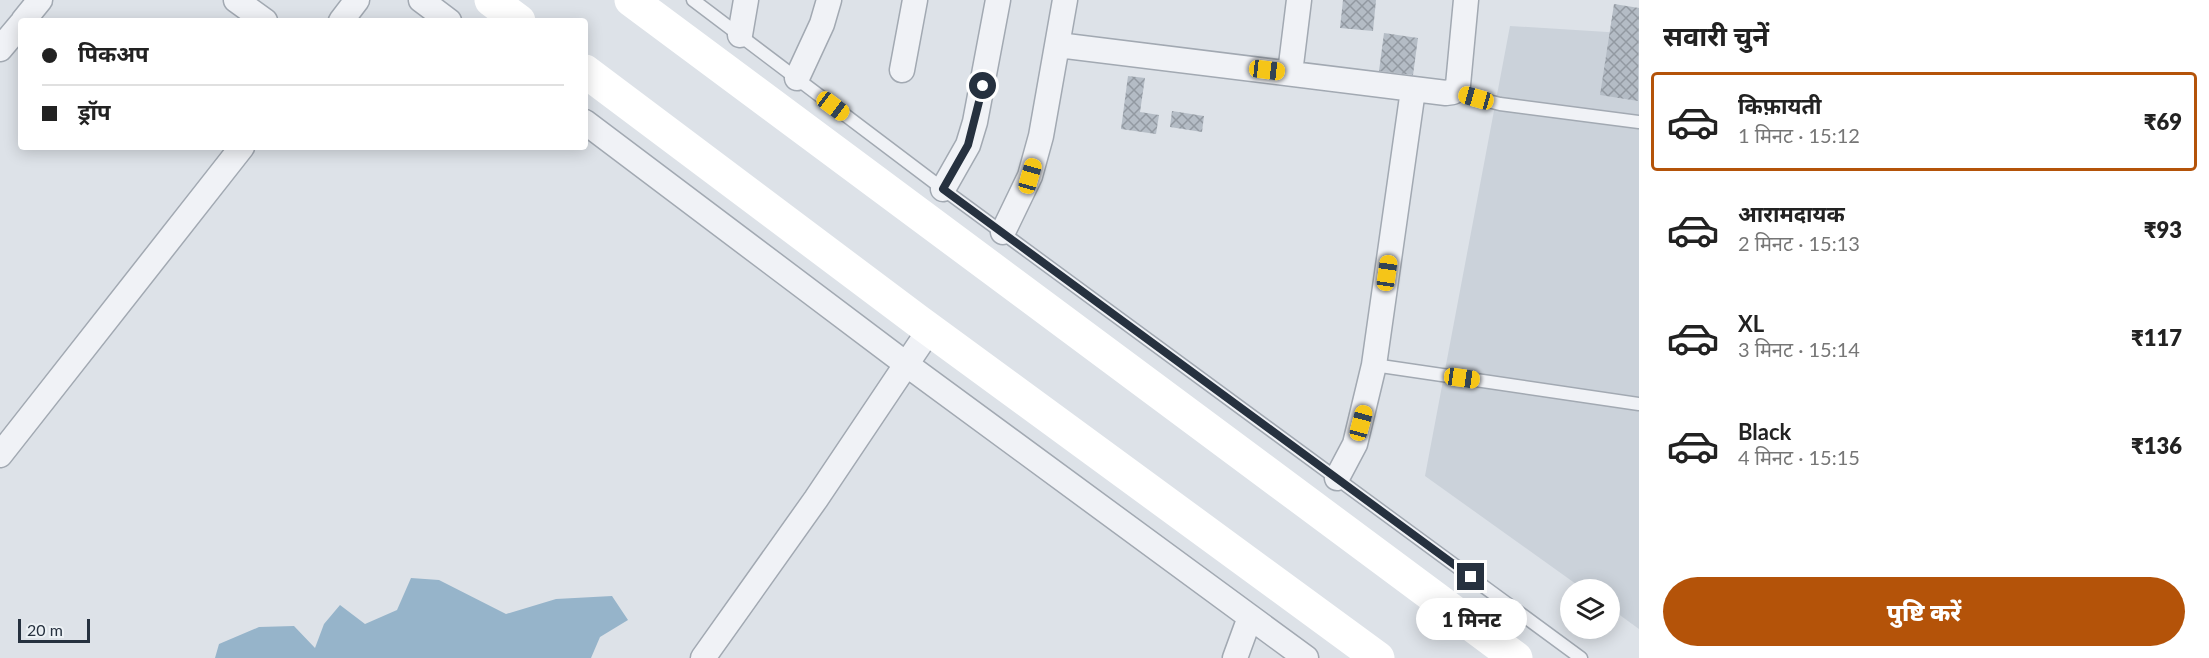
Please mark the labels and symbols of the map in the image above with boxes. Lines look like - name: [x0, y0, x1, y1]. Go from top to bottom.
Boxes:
- car: [1248, 59, 1286, 81]
- route start: [969, 72, 996, 99]
- car: [1456, 84, 1496, 112]
- car: [813, 88, 853, 124]
- car: [1016, 156, 1044, 196]
- car: [1376, 254, 1398, 292]
- car: [1443, 367, 1481, 389]
- car: [1348, 403, 1374, 443]
- route end: [1457, 563, 1484, 590]
- callout: 1 मिनट: [1416, 598, 1526, 640]
- scale bar: [18, 616, 90, 644]

